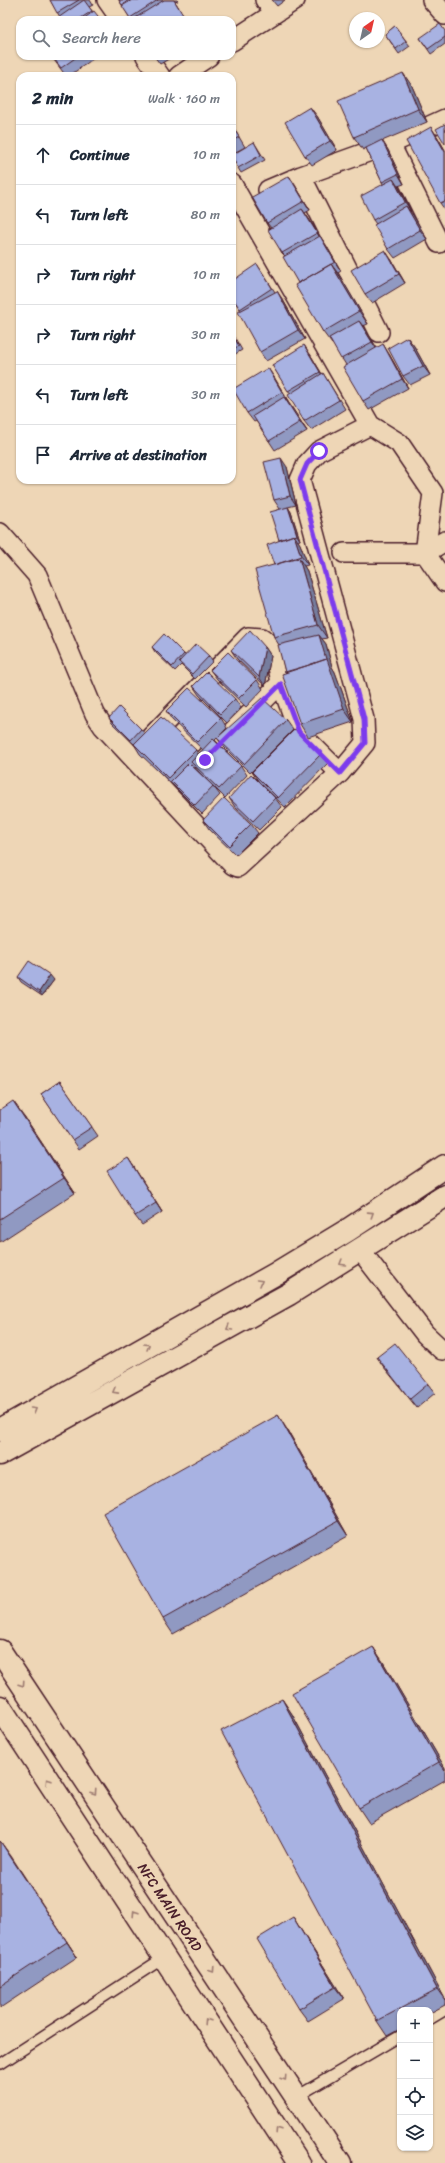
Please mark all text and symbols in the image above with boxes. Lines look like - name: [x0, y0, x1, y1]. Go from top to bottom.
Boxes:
- north arrow: [349, 12, 385, 48]
- search box: [16, 16, 236, 60]
- text: Search here: [62, 25, 141, 51]
- icon: search: [30, 27, 52, 49]
- text: 2 min: [32, 83, 73, 113]
- text: Walk · 160 m: [148, 87, 220, 110]
- text: Continue: [70, 142, 130, 168]
- text: 10 m: [193, 143, 220, 166]
- icon: ahead: [32, 144, 54, 166]
- text: Turn left: [70, 202, 128, 228]
- text: 80 m: [191, 203, 220, 226]
- icon: left: [32, 204, 54, 226]
- text: Turn right: [70, 262, 135, 288]
- text: 10 m: [193, 263, 220, 286]
- icon: right: [32, 264, 54, 286]
- text: Turn right: [70, 322, 135, 348]
- text: 30 m: [191, 323, 220, 346]
- icon: right: [32, 324, 54, 346]
- text: Turn left: [70, 382, 128, 408]
- text: 30 m: [191, 383, 220, 406]
- icon: left: [32, 384, 54, 406]
- text: Arrive at destination: [70, 442, 207, 468]
- route start: [310, 442, 328, 460]
- icon: arrive: [32, 444, 54, 466]
- route end: [196, 751, 214, 769]
- one-way arrow: [367, 1212, 374, 1219]
- one-way arrow: [339, 1258, 346, 1265]
- one-way arrow: [256, 1280, 263, 1287]
- one-way arrow: [226, 1324, 233, 1331]
- one-way arrow: [143, 1344, 150, 1351]
- one-way arrow: [112, 1386, 120, 1394]
- one-way arrow: [30, 1408, 37, 1415]
- one-way arrow: [17, 1679, 24, 1686]
- one-way arrow: [46, 1778, 53, 1785]
- one-way arrow: [89, 1788, 96, 1795]
- street label: NFC MAIN ROAD: [131, 1858, 209, 1957]
- one-way arrow: [133, 1910, 140, 1917]
- one-way arrow: [207, 1966, 215, 1973]
- map controls: [397, 2007, 433, 2151]
- button: +: [397, 2007, 433, 2043]
- one-way arrow: [204, 2019, 211, 2026]
- button: −: [397, 2043, 433, 2079]
- one-way arrow: [279, 2074, 286, 2081]
- button: locate: [397, 2079, 433, 2115]
- button: layers: [397, 2115, 433, 2151]
- one-way arrow: [275, 2127, 282, 2134]

